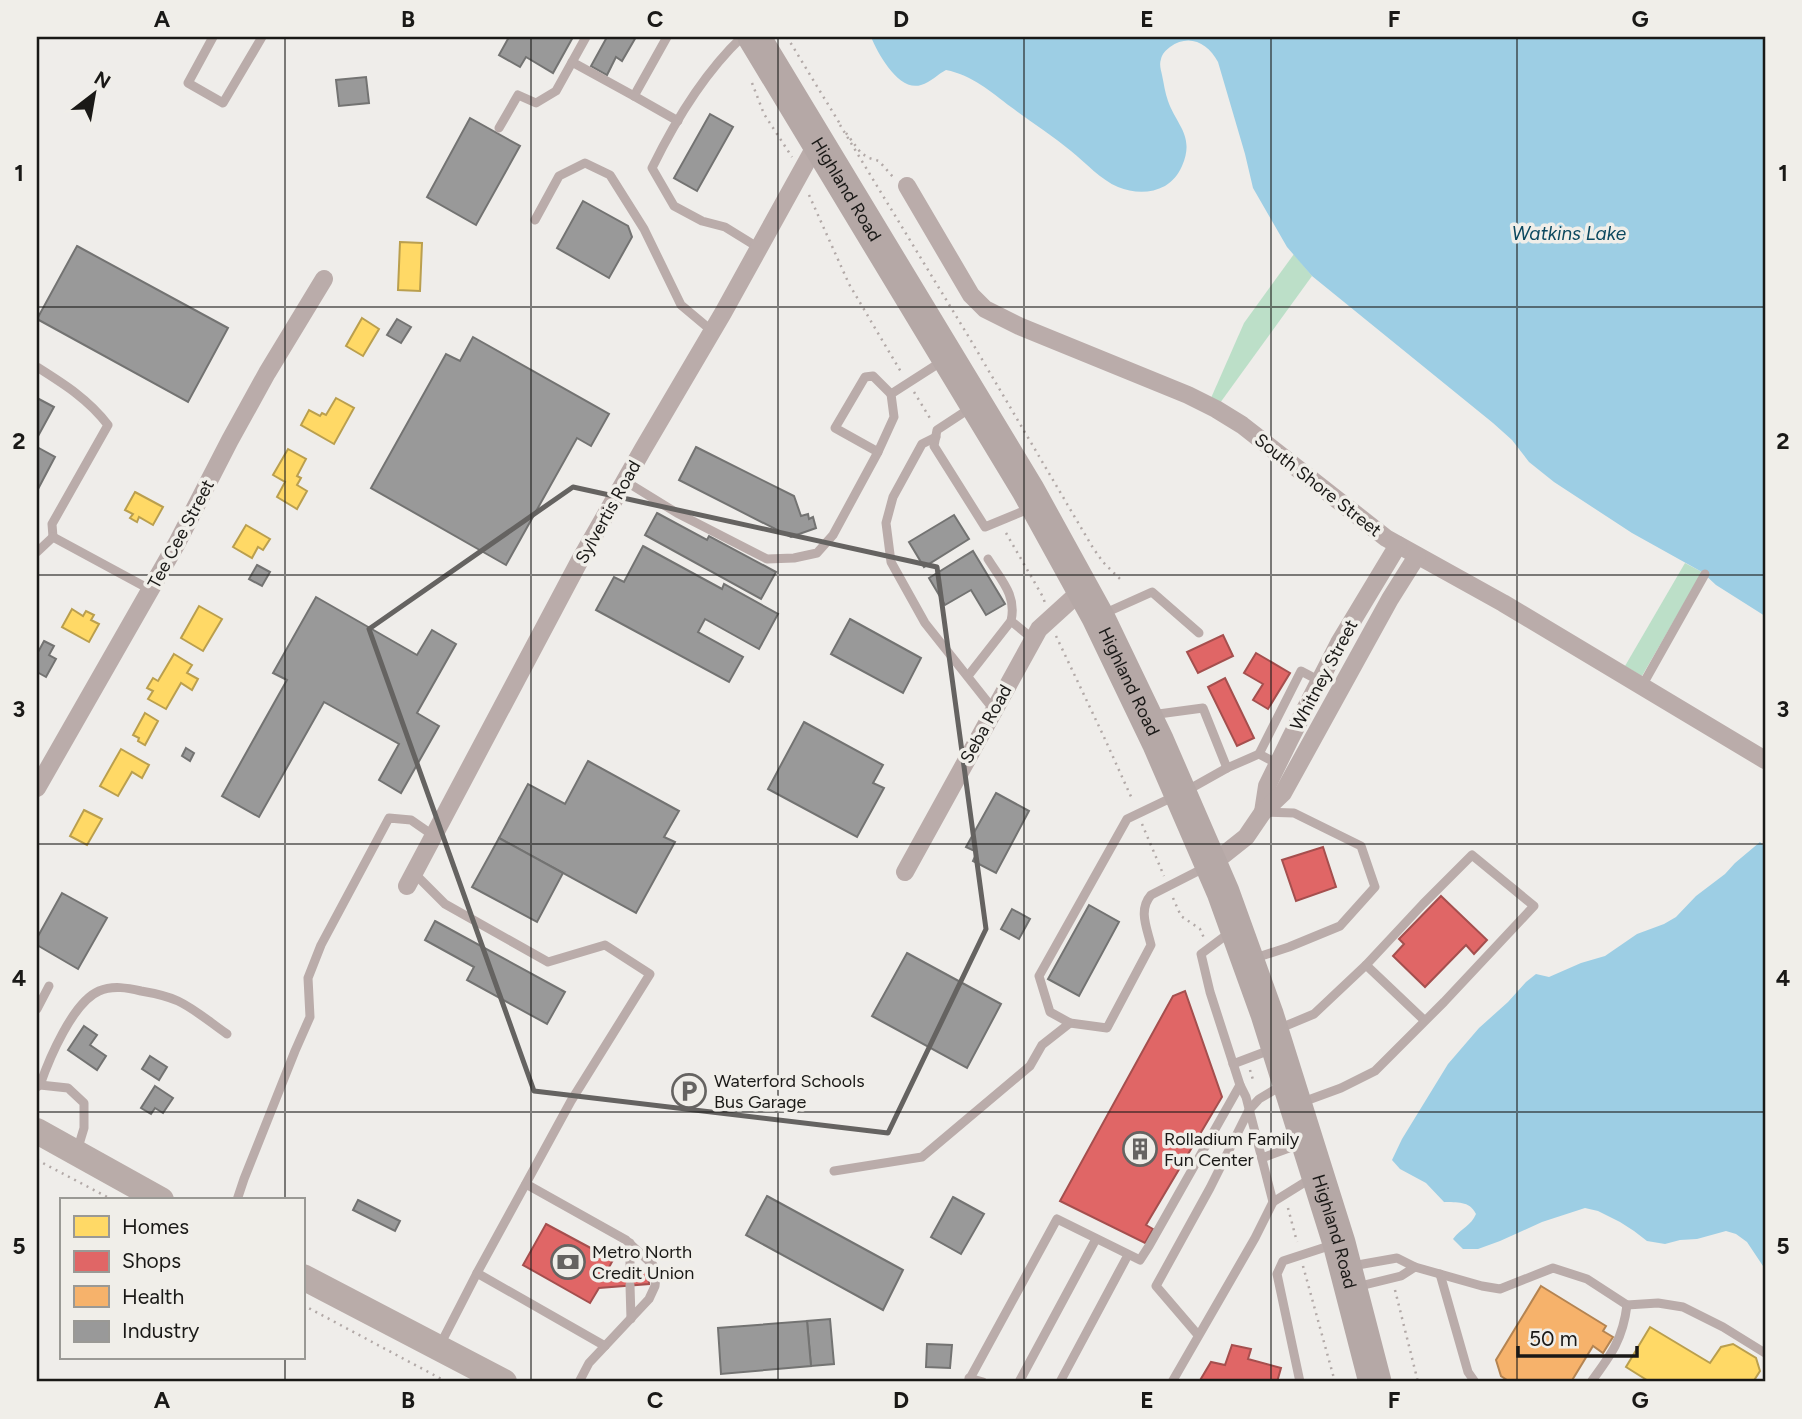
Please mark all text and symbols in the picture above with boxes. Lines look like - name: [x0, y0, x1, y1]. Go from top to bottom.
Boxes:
- text: A: [154, 5, 171, 33]
- text: B: [401, 5, 415, 33]
- text: C: [647, 5, 664, 33]
- text: D: [893, 5, 909, 33]
- text: E: [1140, 5, 1154, 33]
- text: F: [1388, 5, 1401, 33]
- text: G: [1631, 5, 1649, 33]
- north arrow: [60, 60, 130, 130]
- text: N: [90, 66, 115, 93]
- street label: Highland Road: [806, 133, 886, 246]
- text: 1: [14, 159, 24, 187]
- text: 1: [1778, 159, 1788, 187]
- water label: Watkins Lake: [1512, 222, 1627, 245]
- text: 2: [12, 427, 26, 455]
- text: 2: [1776, 427, 1790, 455]
- street label: South Shore Street: [1250, 429, 1386, 542]
- street label: Sylvertis Road: [571, 456, 645, 568]
- street label: Tee Cee Street: [143, 476, 219, 592]
- street label: Whitney Street: [1286, 616, 1363, 734]
- street label: Highland Road: [1094, 624, 1164, 739]
- street label: Seba Road: [955, 681, 1017, 767]
- text: 3: [13, 695, 25, 723]
- text: 3: [1777, 695, 1789, 723]
- text: 4: [12, 964, 26, 992]
- text: 4: [1776, 964, 1790, 992]
- place label: Waterford Schools Bus Garage: [714, 1070, 865, 1113]
- parking icon: Waterford Schools Bus Garage: [670, 1072, 708, 1110]
- place label: Rolladium Family Fun Center: [1164, 1128, 1300, 1171]
- building icon: Rolladium Family Fun Center: [1121, 1130, 1159, 1168]
- street label: Highland Road: [1307, 1172, 1361, 1291]
- legend: [60, 1198, 304, 1360]
- text: Homes: [122, 1214, 189, 1239]
- text: 5: [12, 1232, 26, 1260]
- text: 5: [1776, 1232, 1790, 1260]
- place label: Metro North Credit Union: [592, 1241, 694, 1284]
- bank icon: Metro North Credit Union: [549, 1243, 587, 1281]
- text: Shops: [122, 1248, 181, 1273]
- text: Health: [122, 1284, 184, 1309]
- scale bar: [1518, 1314, 1638, 1358]
- text: Industry: [122, 1318, 199, 1343]
- text: 50 m: [1529, 1326, 1578, 1351]
- text: A: [154, 1386, 171, 1414]
- text: B: [401, 1386, 415, 1414]
- text: C: [647, 1386, 664, 1414]
- text: D: [893, 1386, 909, 1414]
- text: E: [1140, 1386, 1154, 1414]
- text: F: [1388, 1386, 1401, 1414]
- text: G: [1631, 1386, 1649, 1414]

